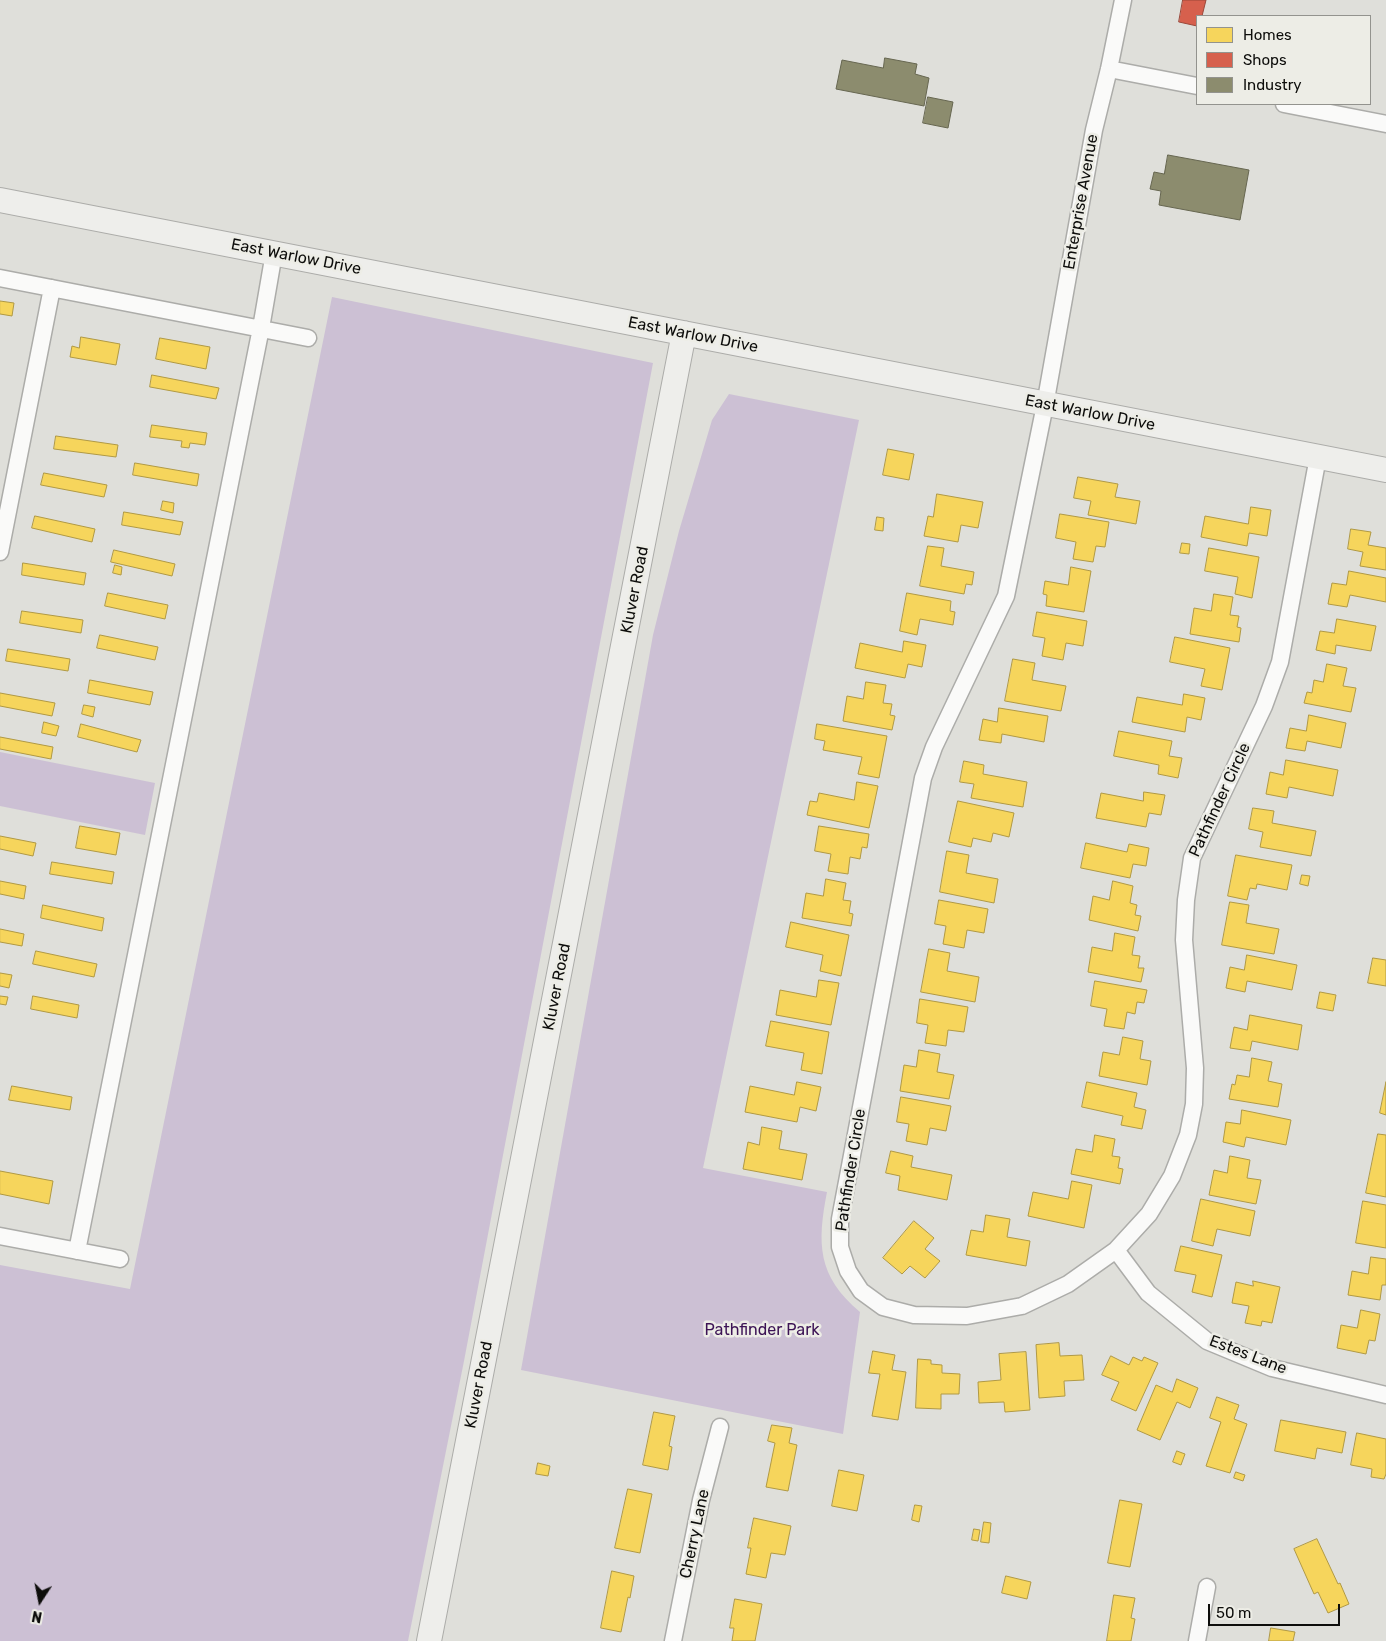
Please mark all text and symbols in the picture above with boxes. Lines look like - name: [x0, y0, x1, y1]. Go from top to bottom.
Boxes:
- legend: [1196, 15, 1371, 105]
- text: Homes: [1243, 26, 1292, 44]
- text: Shops: [1243, 51, 1287, 69]
- text: Industry: [1243, 76, 1302, 94]
- street label: Enterprise Avenue: [1060, 133, 1102, 271]
- street label: East Warlow Drive: [229, 235, 363, 279]
- street label: East Warlow Drive: [626, 313, 760, 357]
- street label: East Warlow Drive: [1023, 391, 1157, 435]
- street label: Kluver Road: [617, 545, 653, 635]
- street label: Pathfinder Circle: [1185, 740, 1255, 860]
- street label: Kluver Road: [539, 942, 575, 1032]
- street label: Pathfinder Circle: [832, 1107, 870, 1233]
- park label: Pathfinder Park: [705, 1320, 819, 1340]
- street label: Estes Lane: [1206, 1331, 1290, 1379]
- street label: Kluver Road: [461, 1340, 497, 1430]
- street label: Cherry Lane: [676, 1488, 714, 1580]
- north arrow: [15, 1576, 65, 1626]
- scale bar: [1211, 1594, 1344, 1626]
- text: 50 m: [1216, 1604, 1251, 1622]
- text: N: [30, 1607, 44, 1626]

